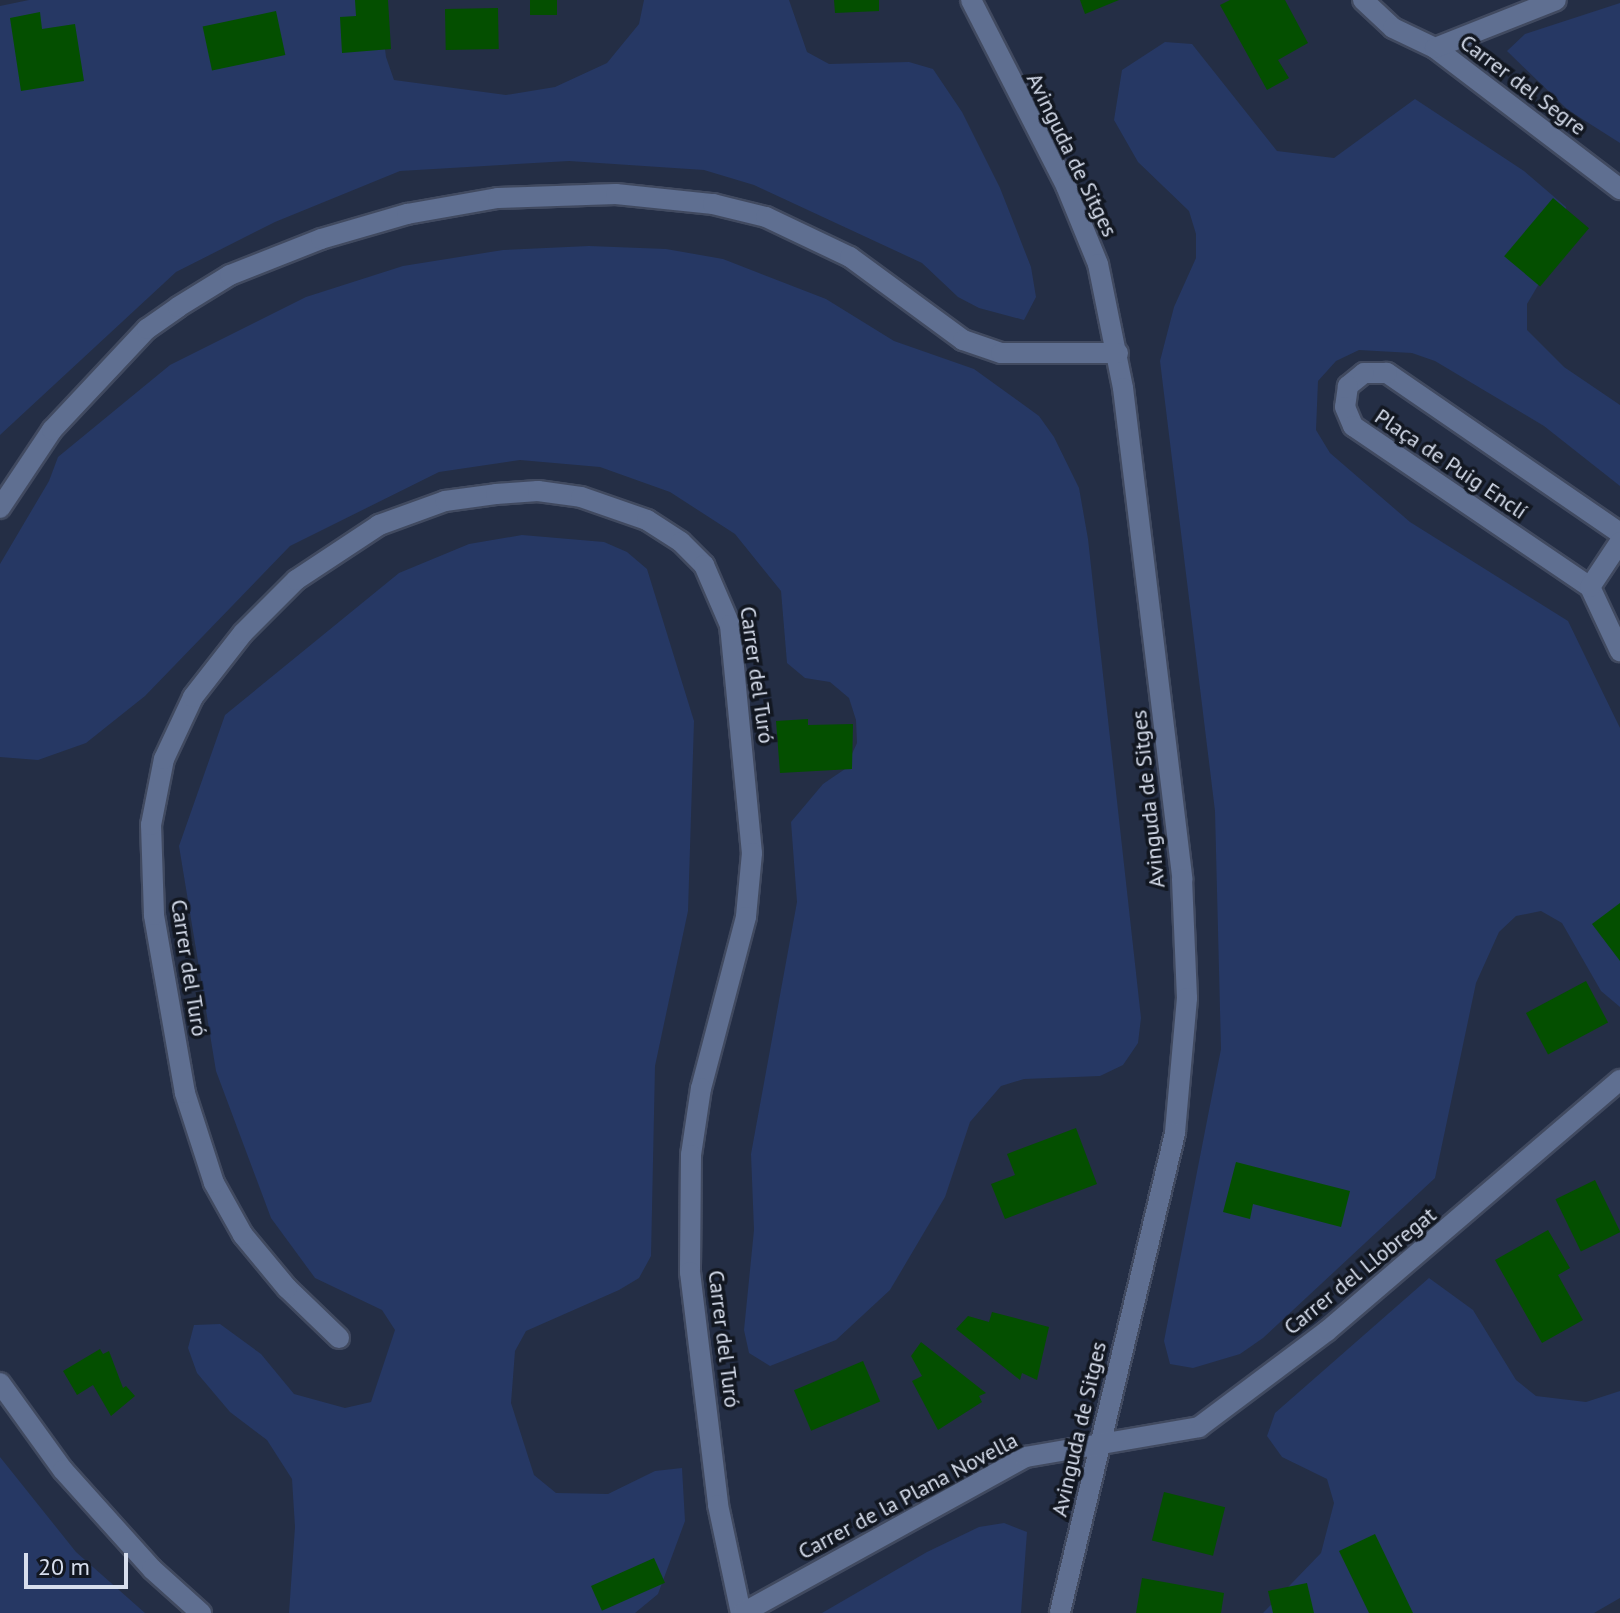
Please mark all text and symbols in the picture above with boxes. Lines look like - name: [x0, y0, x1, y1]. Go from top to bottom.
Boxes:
- street label: Carrer del Segre: [1455, 29, 1591, 141]
- street label: Avinguda de Sitges: [1021, 69, 1123, 241]
- street label: Plaça de Puig Enclí: [1370, 403, 1532, 525]
- street label: Carrer del Turó: [734, 604, 780, 746]
- street label: Avinguda de Sitges: [1126, 709, 1170, 889]
- street label: Carrer del Turó: [165, 897, 213, 1039]
- street label: Carrer del Llobregat: [1279, 1202, 1441, 1340]
- street label: Carrer del Turó: [702, 1268, 746, 1410]
- street label: Avinguda de Sitges: [1046, 1339, 1112, 1519]
- street label: Carrer de la Plana Novella: [794, 1427, 1022, 1565]
- scale bar: [28, 1537, 132, 1587]
- text: 20 m: [38, 1551, 90, 1582]

